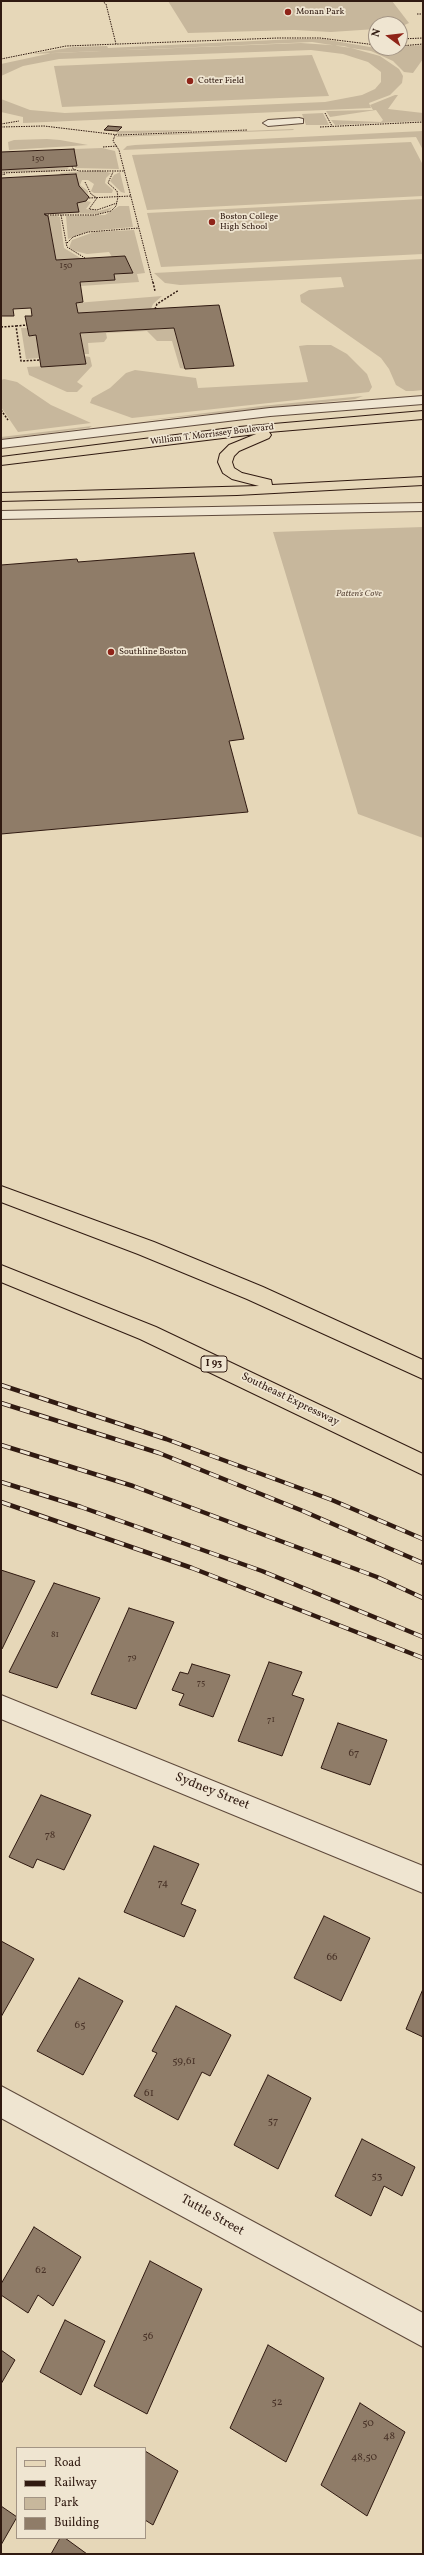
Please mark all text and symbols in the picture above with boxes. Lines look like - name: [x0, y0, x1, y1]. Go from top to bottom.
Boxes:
- marker: Monan Park: [283, 7, 293, 17]
- place label: Monan Park: [296, 7, 344, 17]
- north arrow: [368, 16, 408, 56]
- text: N: [369, 27, 385, 39]
- marker: Cotter Field: [185, 76, 195, 86]
- place label: Cotter Field: [198, 76, 244, 86]
- house number: 150: [31, 154, 45, 164]
- place label: Boston College High School: [220, 212, 278, 233]
- marker: Boston College High School: [207, 217, 217, 227]
- house number: 150: [59, 261, 73, 271]
- street label: William T. Morrissey Boulevard: [150, 422, 274, 448]
- park label: Patten's Cove: [336, 589, 382, 599]
- marker: Southline Boston: [106, 647, 116, 657]
- place label: Southline Boston: [119, 647, 187, 657]
- road number: I 93: [201, 1356, 227, 1372]
- street label: Southeast Expressway: [239, 1371, 341, 1429]
- house number: 81: [51, 1630, 59, 1640]
- house number: 79: [128, 1653, 136, 1663]
- house number: 75: [197, 1678, 205, 1688]
- house number: 71: [267, 1715, 275, 1725]
- house number: 67: [349, 1747, 359, 1761]
- street label: Sydney Street: [172, 1770, 252, 1814]
- house number: 78: [45, 1829, 55, 1843]
- house number: 74: [158, 1877, 168, 1891]
- house number: 66: [326, 1951, 338, 1965]
- house number: 65: [75, 2019, 85, 2033]
- house number: 59,61: [172, 2055, 196, 2069]
- house number: 61: [144, 2087, 154, 2101]
- house number: 57: [268, 2115, 278, 2129]
- house number: 53: [372, 2170, 382, 2184]
- street label: Tuttle Street: [178, 2192, 246, 2240]
- house number: 62: [35, 2264, 47, 2278]
- house number: 56: [143, 2330, 153, 2344]
- house number: 52: [271, 2396, 283, 2410]
- house number: 50: [362, 2417, 374, 2431]
- house number: 48: [383, 2430, 395, 2444]
- legend: [16, 2447, 146, 2539]
- house number: 48,50: [351, 2451, 377, 2465]
- text: Road: [54, 2455, 81, 2471]
- text: Railway: [54, 2475, 97, 2491]
- text: Park: [54, 2495, 79, 2511]
- text: Building: [54, 2515, 99, 2531]

